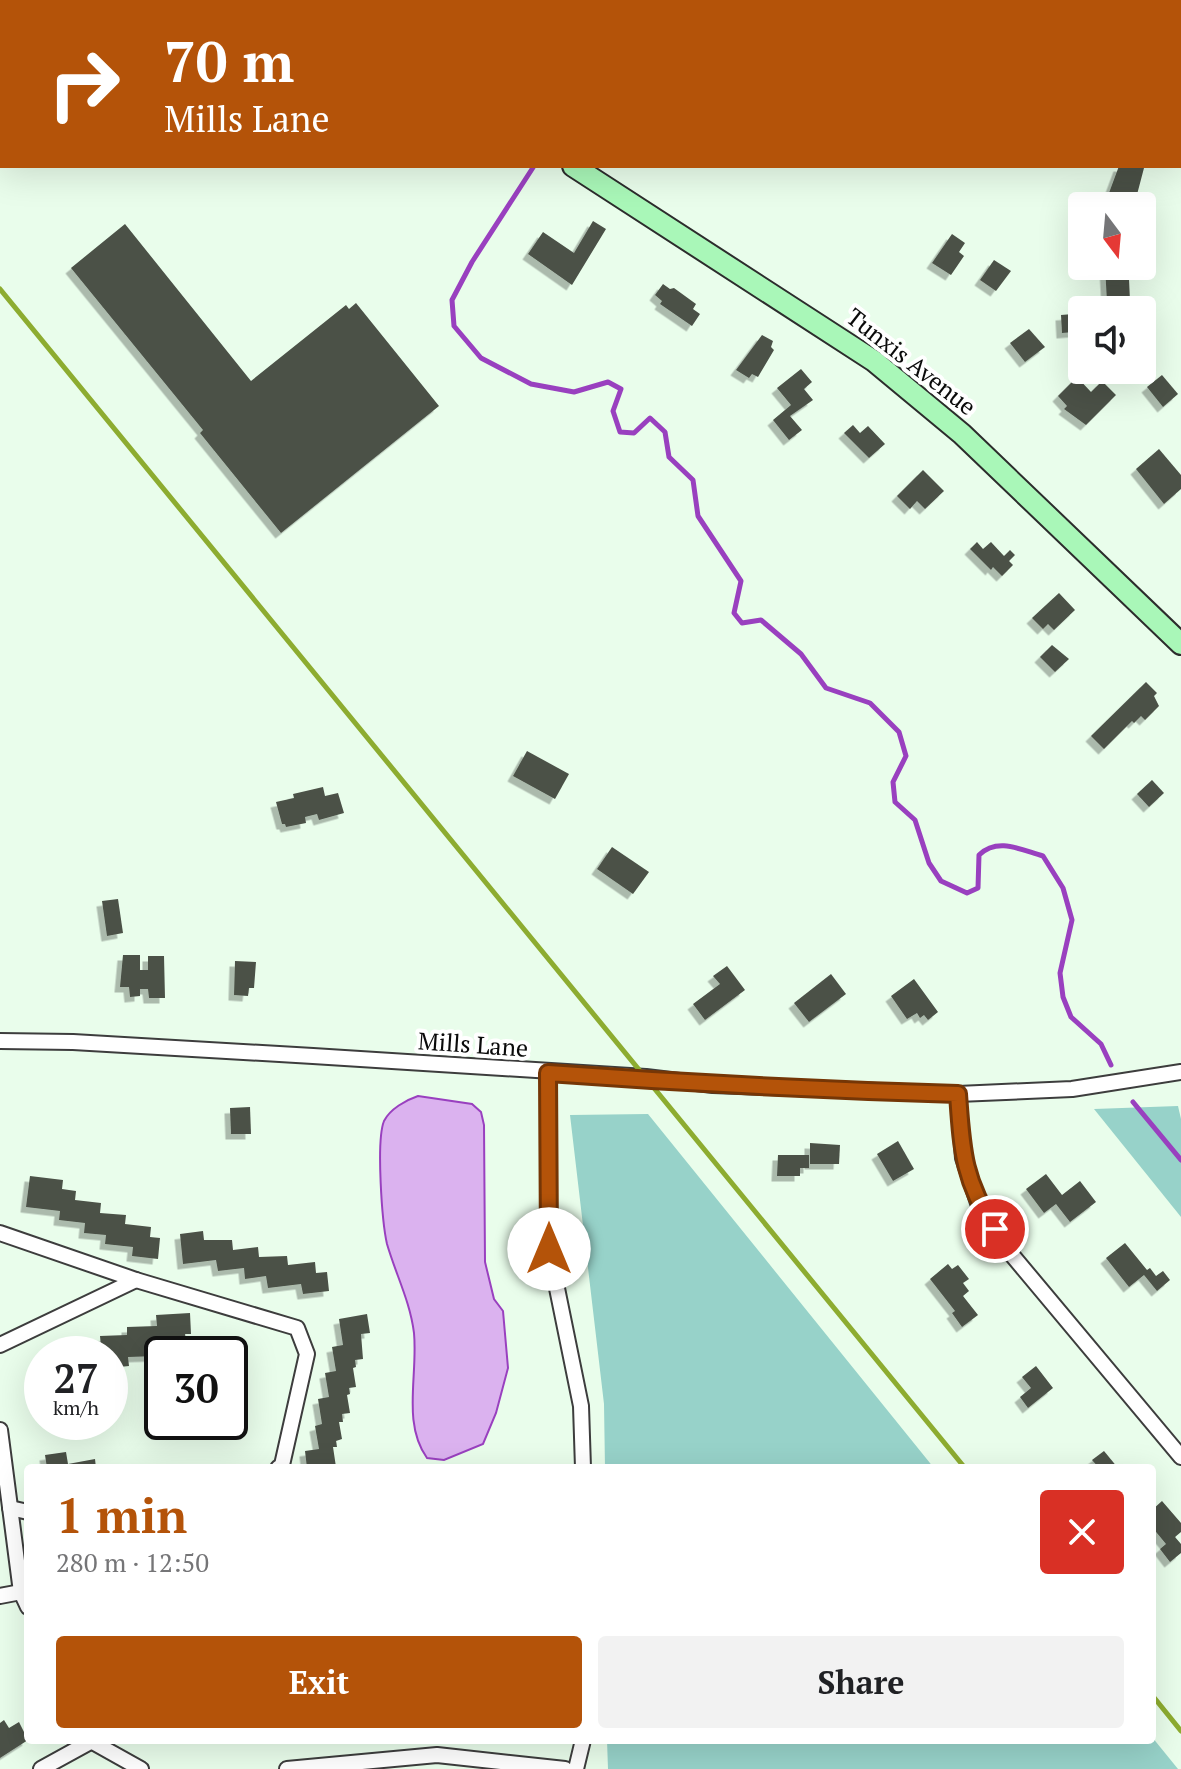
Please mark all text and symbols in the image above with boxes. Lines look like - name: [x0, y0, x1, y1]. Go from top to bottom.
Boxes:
- text: 70 m: [164, 24, 294, 98]
- icon: right: [32, 32, 136, 136]
- text: Mills Lane: [164, 95, 330, 142]
- north arrow: [1068, 192, 1156, 280]
- map controls: [1068, 192, 1156, 384]
- button: sound: [1068, 296, 1156, 384]
- street label: Tunxis Avenue: [840, 301, 983, 422]
- street label: Mills Lane: [417, 1024, 529, 1064]
- pin: [961, 1195, 1029, 1263]
- position arrow: [507, 1207, 591, 1291]
- icon: arrive: [973, 1207, 1017, 1251]
- speed limit sign: 30: [144, 1336, 248, 1440]
- text: 27: [53, 1351, 99, 1404]
- text: km/h: [53, 1394, 99, 1421]
- text: 1 min: [56, 1483, 187, 1547]
- button: close: [1040, 1490, 1124, 1574]
- text: 280 m · 12:50: [56, 1545, 209, 1579]
- button: Exit: [56, 1636, 582, 1728]
- button: Share: [598, 1636, 1124, 1728]

